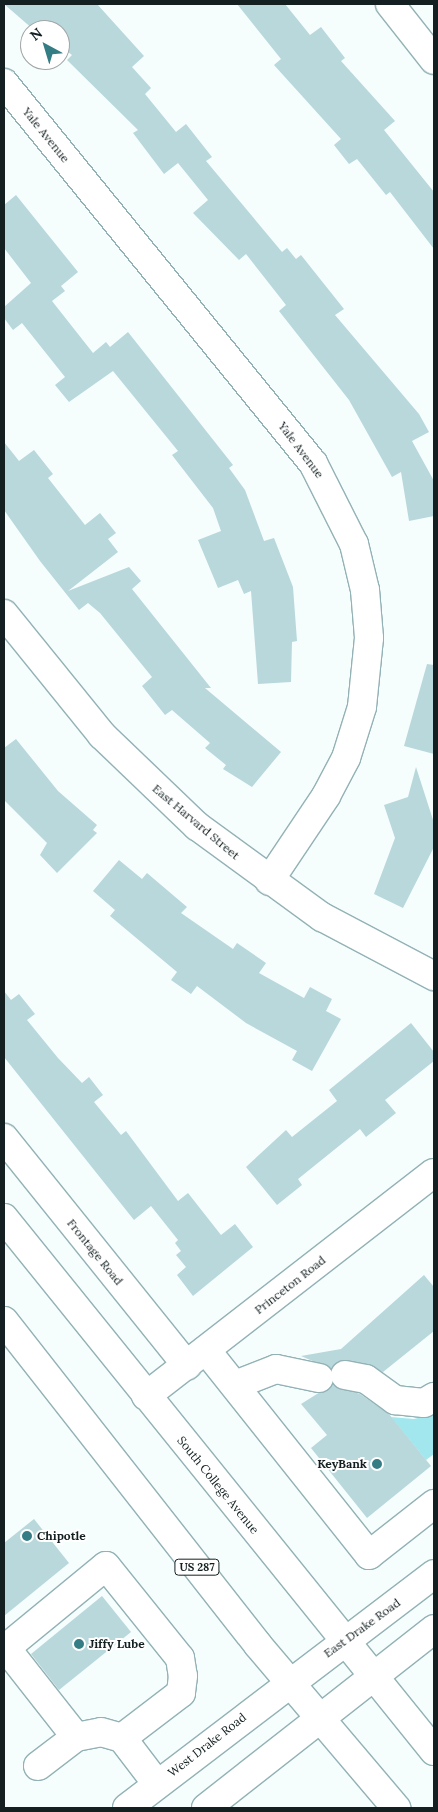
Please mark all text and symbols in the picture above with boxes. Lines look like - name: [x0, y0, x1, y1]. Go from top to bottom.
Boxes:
- north arrow: [20, 20, 70, 70]
- text: N: [26, 24, 46, 45]
- street label: Yale Avenue: [19, 104, 73, 166]
- street label: Yale Avenue: [275, 419, 327, 481]
- street label: East Harvard Street: [149, 781, 243, 863]
- street label: Frontage Road: [64, 1216, 126, 1288]
- street label: Princeton Road: [252, 1253, 328, 1317]
- street label: South College Avenue: [174, 1433, 262, 1537]
- place label: KeyBank: [317, 1457, 367, 1471]
- marker: KeyBank: [371, 1458, 383, 1470]
- place label: Chipotle: [37, 1529, 86, 1543]
- marker: Chipotle: [21, 1530, 33, 1542]
- road number: US 287: [173, 1558, 221, 1575]
- street label: East Drake Road: [321, 1595, 403, 1661]
- place label: Jiffy Lube: [89, 1637, 145, 1651]
- marker: Jiffy Lube: [73, 1638, 85, 1650]
- street label: West Drake Road: [165, 1710, 249, 1780]

